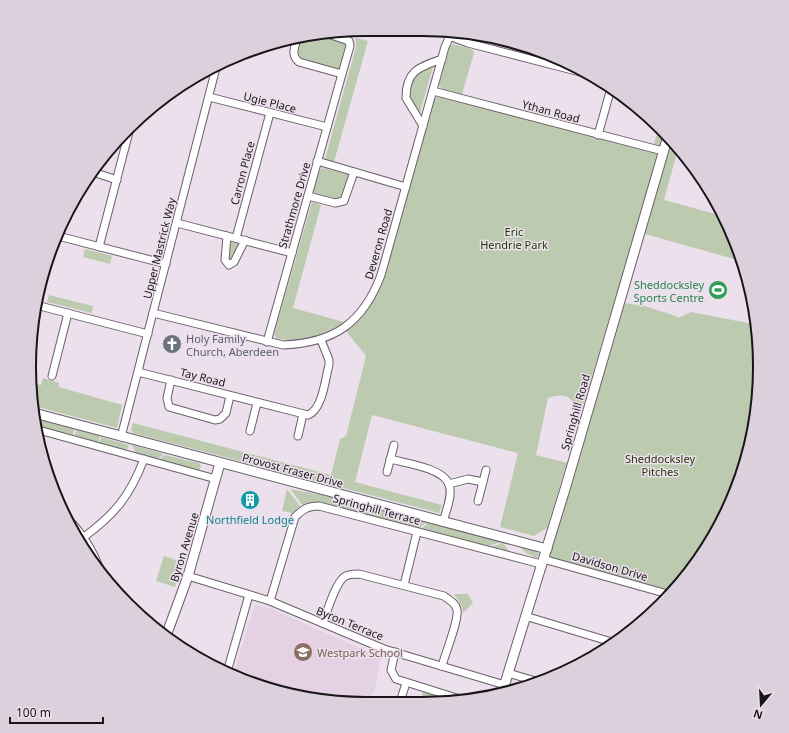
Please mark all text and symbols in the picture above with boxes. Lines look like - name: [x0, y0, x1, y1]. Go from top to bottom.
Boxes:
- street label: Ugie Place: [242, 88, 298, 116]
- street label: Ythan Road: [520, 96, 582, 126]
- street label: Carron Place: [226, 139, 258, 207]
- street label: Strathmore Drive: [275, 160, 313, 250]
- street label: Upper Mastrick Way: [139, 195, 179, 300]
- street label: Deveron Road: [361, 207, 395, 281]
- park label: Eric Hendrie Park: [480, 224, 548, 252]
- place label: Sheddocksley Sports Centre: [633, 277, 704, 305]
- sports icon: Sheddocksley Sports Centre: [707, 279, 729, 301]
- place label: Holy Family Church, Aberdeen: [186, 331, 279, 359]
- church icon: Holy Family Church, Aberdeen: [161, 333, 183, 355]
- street label: Tay Road: [179, 364, 227, 390]
- street label: Springhill Road: [557, 372, 593, 452]
- street label: Provost Fraser Drive: [241, 449, 345, 491]
- park label: Sheddocksley Pitches: [625, 451, 695, 479]
- building icon: Northfield Lodge: [239, 489, 261, 511]
- street label: Springhill Terrace: [332, 490, 422, 528]
- street label: Byron Avenue: [166, 510, 202, 584]
- place label: Northfield Lodge: [206, 512, 294, 527]
- street label: Davidson Drive: [570, 548, 650, 584]
- street label: Byron Terrace: [314, 603, 386, 643]
- school or university icon: Westpark School: [292, 641, 314, 663]
- place label: Westpark School: [317, 645, 403, 660]
- north arrow: [741, 685, 781, 725]
- scale bar: [10, 699, 103, 725]
- text: 100 m: [16, 704, 51, 721]
- text: N: [751, 706, 764, 724]

